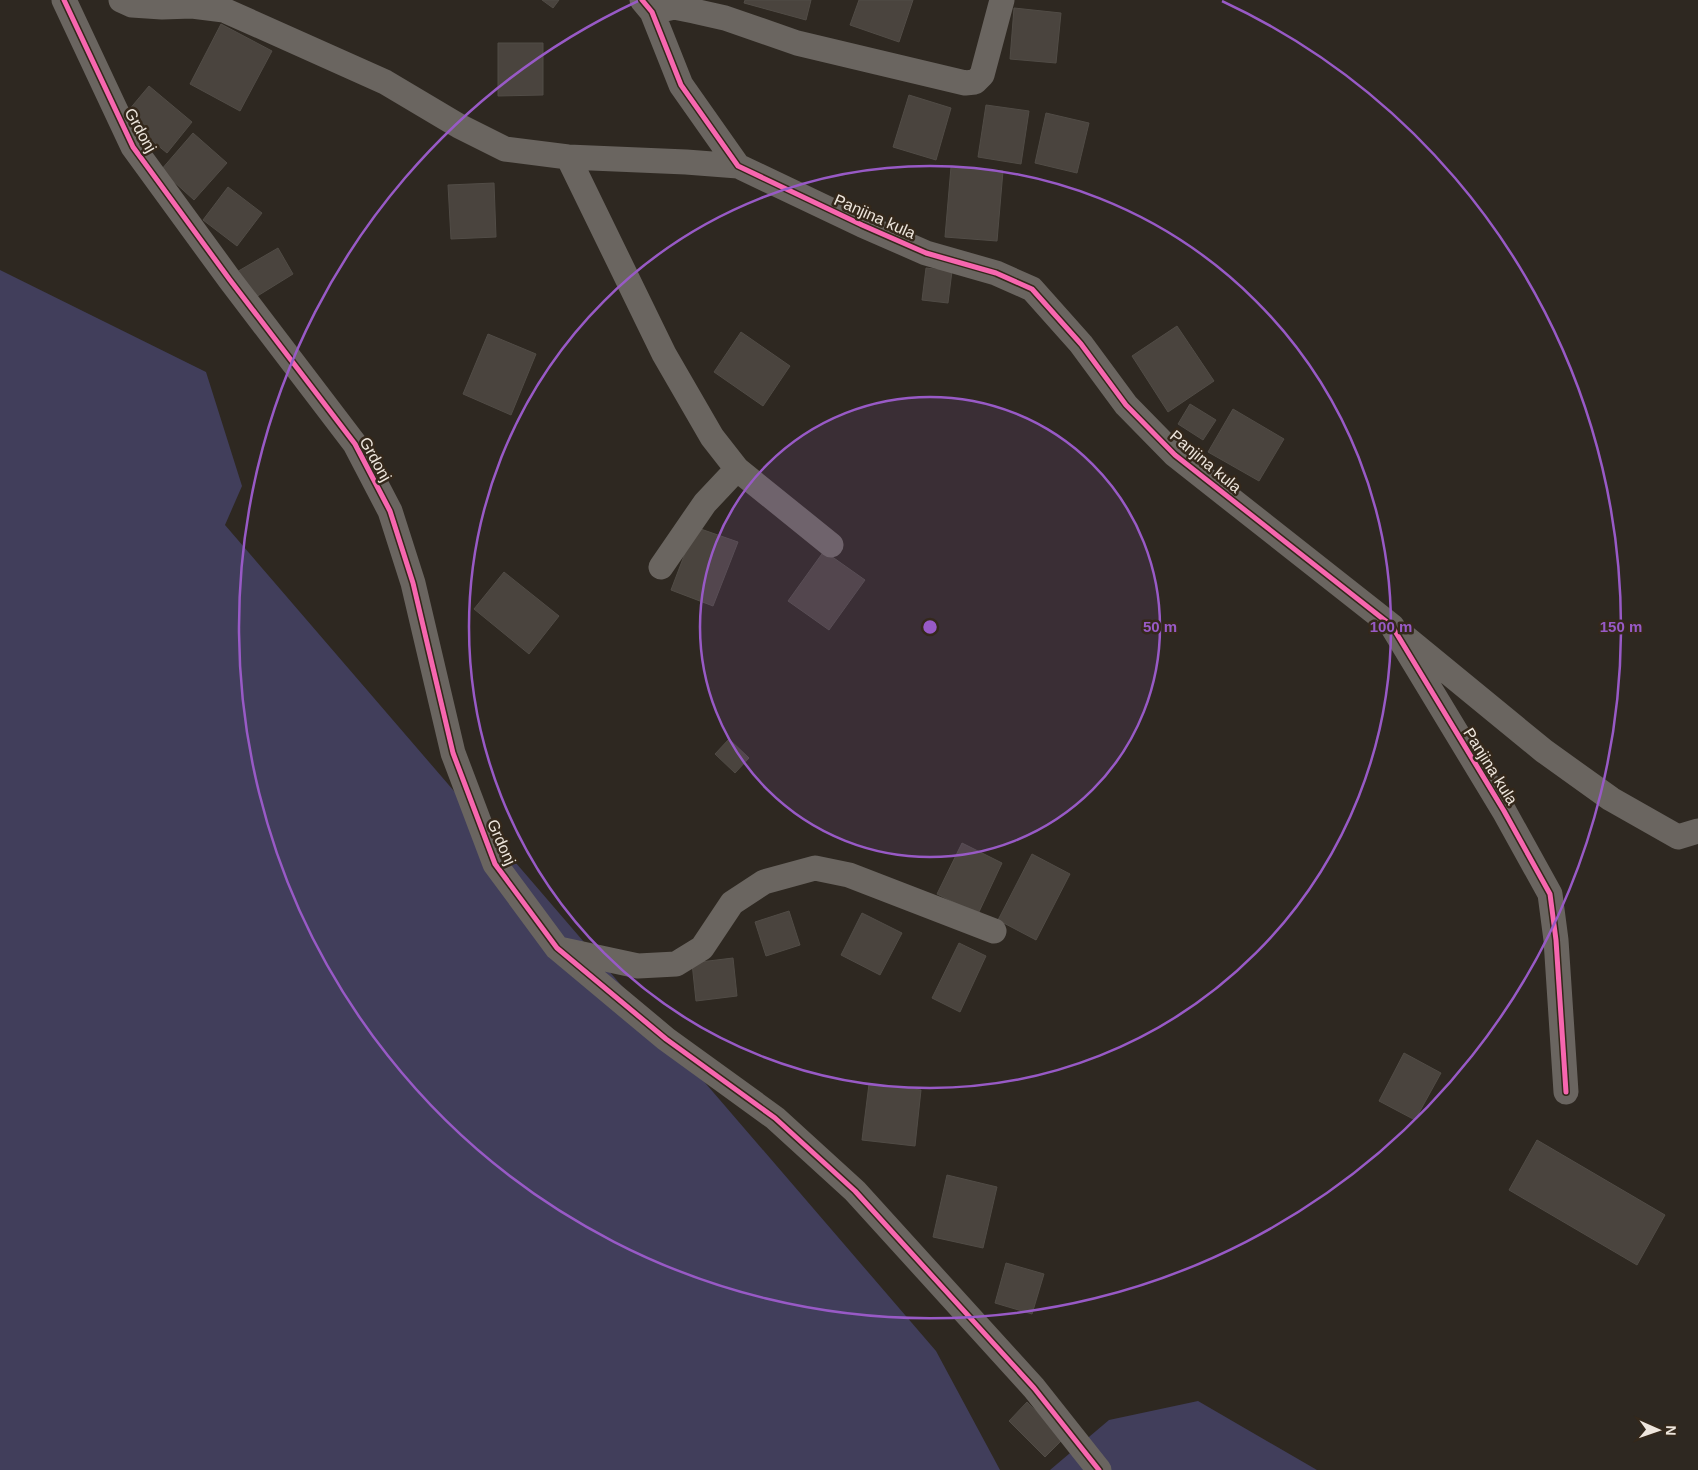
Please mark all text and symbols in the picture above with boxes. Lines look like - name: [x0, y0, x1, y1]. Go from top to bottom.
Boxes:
- street label: Grdonj: [121, 105, 160, 155]
- street label: Panjina kula: [832, 191, 918, 242]
- street label: Panjina kula: [1167, 427, 1245, 496]
- street label: Grdonj: [356, 434, 395, 484]
- centre of rings: [921, 618, 939, 636]
- text: 50 m: [1143, 618, 1177, 635]
- text: 100 m: [1370, 618, 1412, 635]
- text: 150 m: [1600, 618, 1642, 635]
- street label: Panjina kula: [1460, 725, 1521, 808]
- street label: Grdonj: [484, 817, 519, 868]
- north arrow: [1633, 1405, 1683, 1455]
- text: N: [1663, 1425, 1679, 1436]

